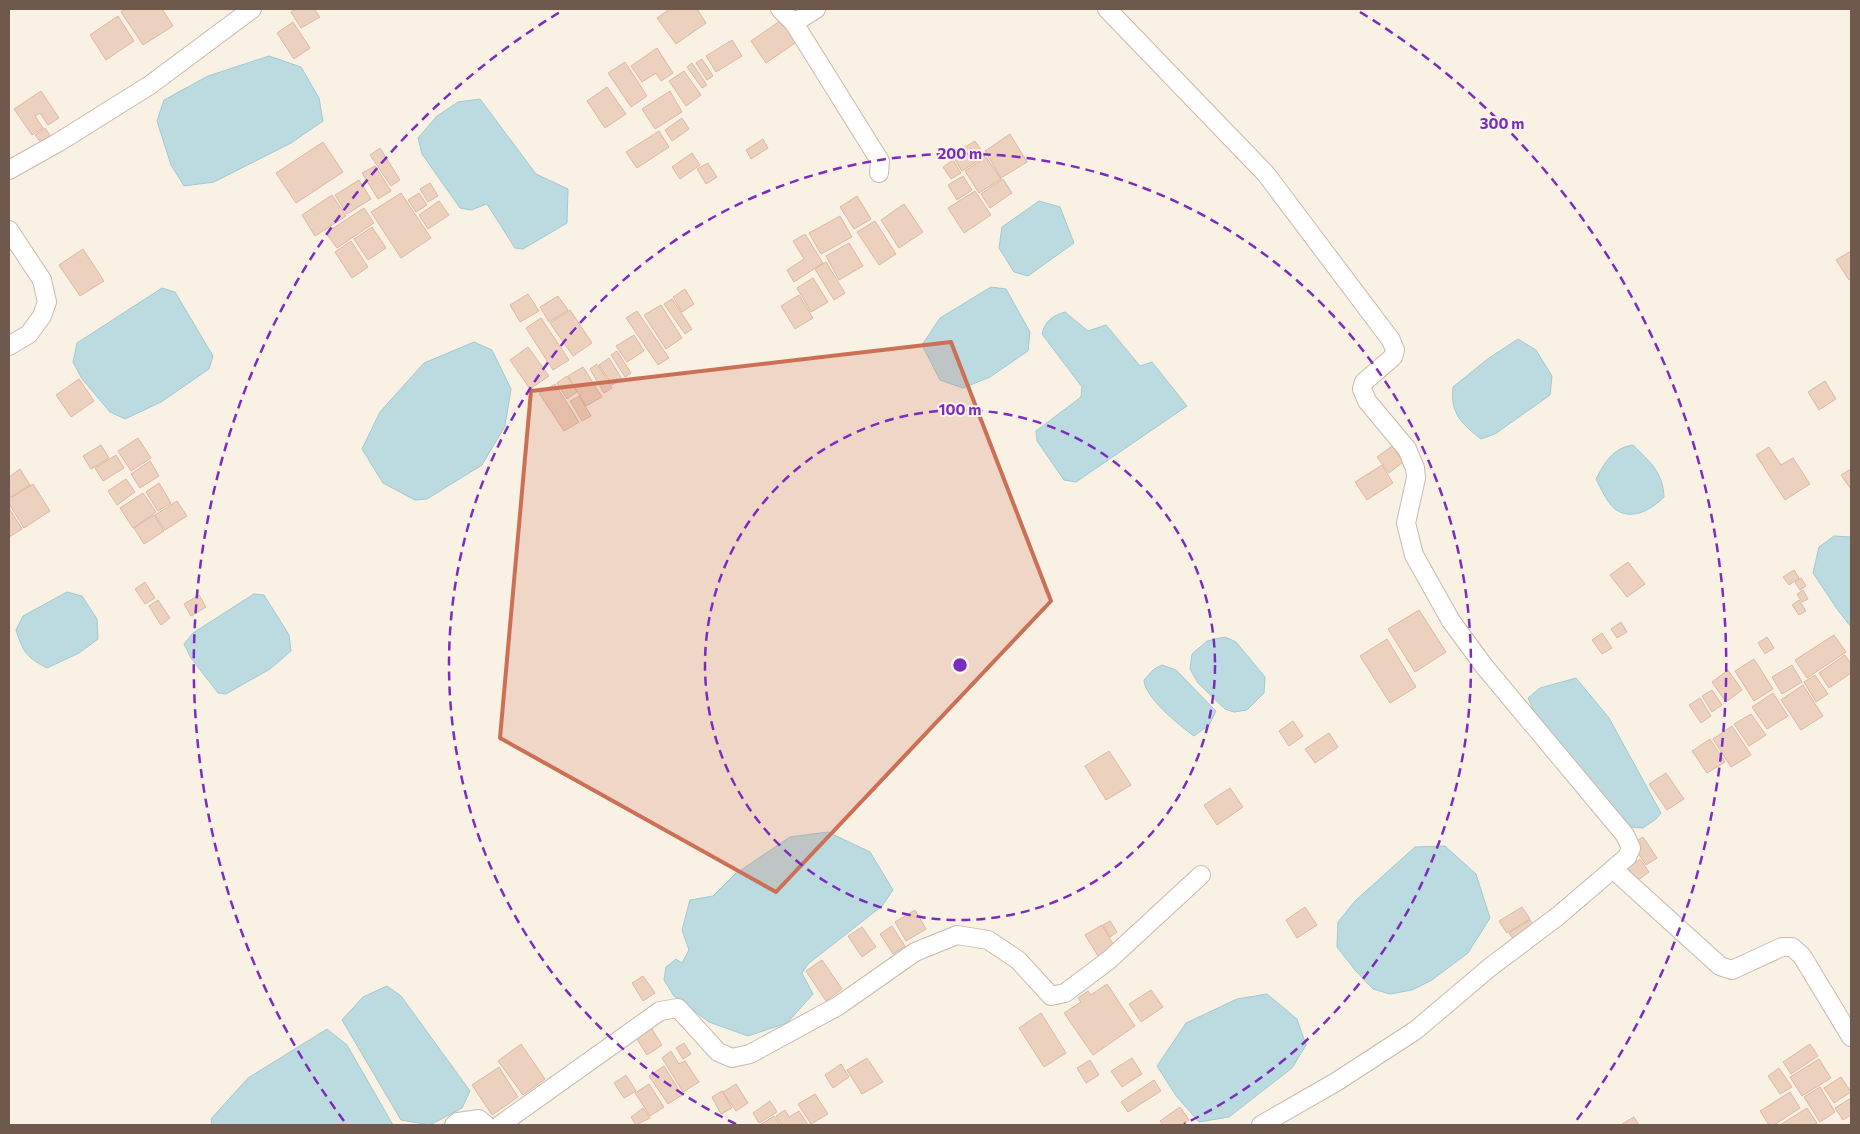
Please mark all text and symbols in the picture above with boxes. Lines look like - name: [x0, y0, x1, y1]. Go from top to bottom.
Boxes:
- text: 300 m: [1480, 114, 1524, 132]
- text: 200 m: [938, 144, 982, 162]
- text: 100 m: [939, 400, 981, 418]
- centre of rings: [951, 656, 969, 674]

